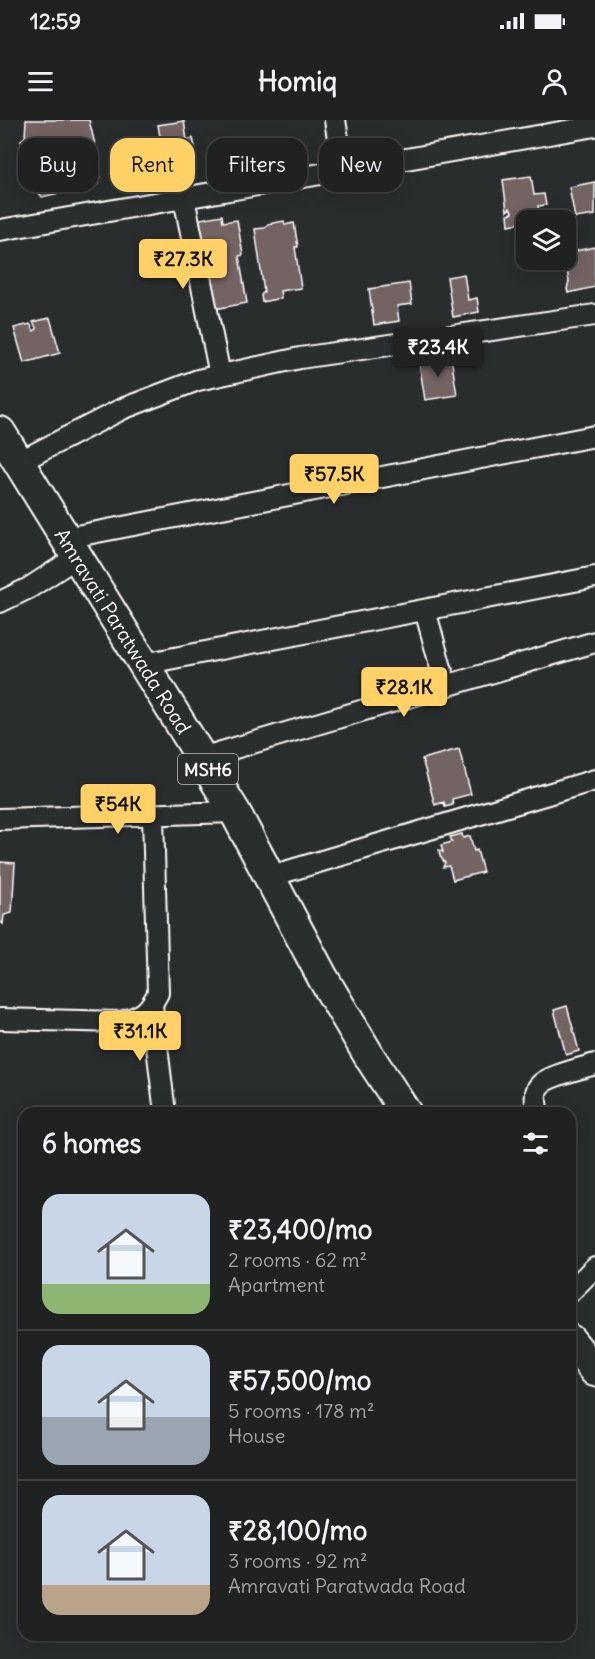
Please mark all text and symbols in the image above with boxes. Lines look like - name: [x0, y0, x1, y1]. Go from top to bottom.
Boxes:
- text: 12:59: [30, 7, 81, 35]
- text: Homiq: [258, 64, 337, 98]
- icon: menu: [24, 65, 57, 98]
- icon: person: [538, 65, 571, 98]
- chip: Buy: [18, 138, 98, 192]
- chip: Rent: [110, 138, 195, 192]
- chip: Filters: [207, 138, 307, 192]
- chip: New: [319, 138, 403, 192]
- map controls: [516, 210, 576, 270]
- button: layers: [516, 210, 576, 270]
- pin: ₹27.3K: [134, 239, 232, 290]
- text: ₹27.3K: [153, 246, 213, 271]
- pin: ₹23.4K: [389, 327, 487, 378]
- text: ₹23.4K: [407, 334, 469, 359]
- pin: ₹57.5K: [285, 454, 383, 505]
- text: ₹57.5K: [304, 461, 364, 486]
- street label: Amravati Paratwada Road: [49, 524, 197, 739]
- pin: ₹28.1K: [355, 667, 453, 718]
- text: ₹28.1K: [375, 674, 433, 699]
- road number: MSH6: [178, 754, 238, 784]
- pin: ₹54K: [82, 784, 154, 835]
- text: ₹54K: [95, 791, 141, 816]
- pin: ₹31.1K: [91, 1011, 189, 1062]
- text: ₹31.1K: [113, 1018, 167, 1043]
- text: 6 homes: [42, 1127, 141, 1160]
- icon: filters: [519, 1127, 552, 1160]
- text: ₹23,400/mo: [228, 1213, 372, 1246]
- icon: home: [90, 1218, 162, 1290]
- text: 2 rooms · 62 m²: [228, 1247, 367, 1272]
- text: Apartment: [228, 1272, 325, 1297]
- text: ₹57,500/mo: [228, 1364, 371, 1397]
- icon: home: [90, 1369, 162, 1441]
- text: 5 rooms · 178 m²: [228, 1398, 374, 1423]
- text: House: [228, 1423, 285, 1448]
- text: ₹28,100/mo: [228, 1514, 367, 1547]
- icon: home: [90, 1519, 162, 1591]
- text: 3 rooms · 92 m²: [228, 1548, 367, 1573]
- text: Amravati Paratwada Road: [228, 1573, 466, 1598]

